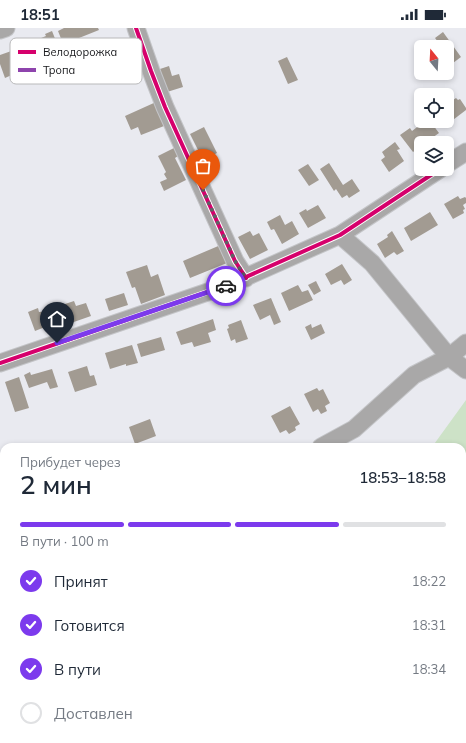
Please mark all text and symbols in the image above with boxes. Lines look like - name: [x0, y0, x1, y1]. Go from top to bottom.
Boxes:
- text: 18:51: [20, 5, 60, 24]
- legend: [10, 38, 142, 84]
- north arrow: [414, 40, 454, 80]
- map controls: [414, 40, 454, 176]
- text: Велодорожка: [43, 45, 117, 59]
- text: Тропа: [43, 63, 75, 77]
- button: locate: [414, 88, 454, 128]
- button: layers: [414, 136, 454, 176]
- pin: [186, 149, 220, 190]
- icon: bag: [192, 155, 214, 177]
- courier: [206, 266, 246, 306]
- icon: car: [215, 275, 237, 297]
- pin: [40, 302, 74, 343]
- icon: home: [46, 308, 68, 330]
- text: Прибудет через: [20, 454, 121, 470]
- text: 2 мин: [20, 468, 92, 501]
- text: 18:53–18:58: [359, 468, 446, 487]
- text: В пути · 100 m: [20, 533, 109, 549]
- icon: check: [20, 570, 42, 592]
- text: Принят: [54, 572, 108, 591]
- text: 18:22: [412, 573, 446, 589]
- icon: check: [20, 614, 42, 636]
- text: Готовится: [54, 616, 125, 635]
- text: 18:31: [412, 617, 446, 633]
- icon: check: [20, 658, 42, 680]
- text: В пути: [54, 660, 101, 679]
- text: 18:34: [412, 661, 446, 677]
- text: Доставлен: [54, 704, 133, 723]

